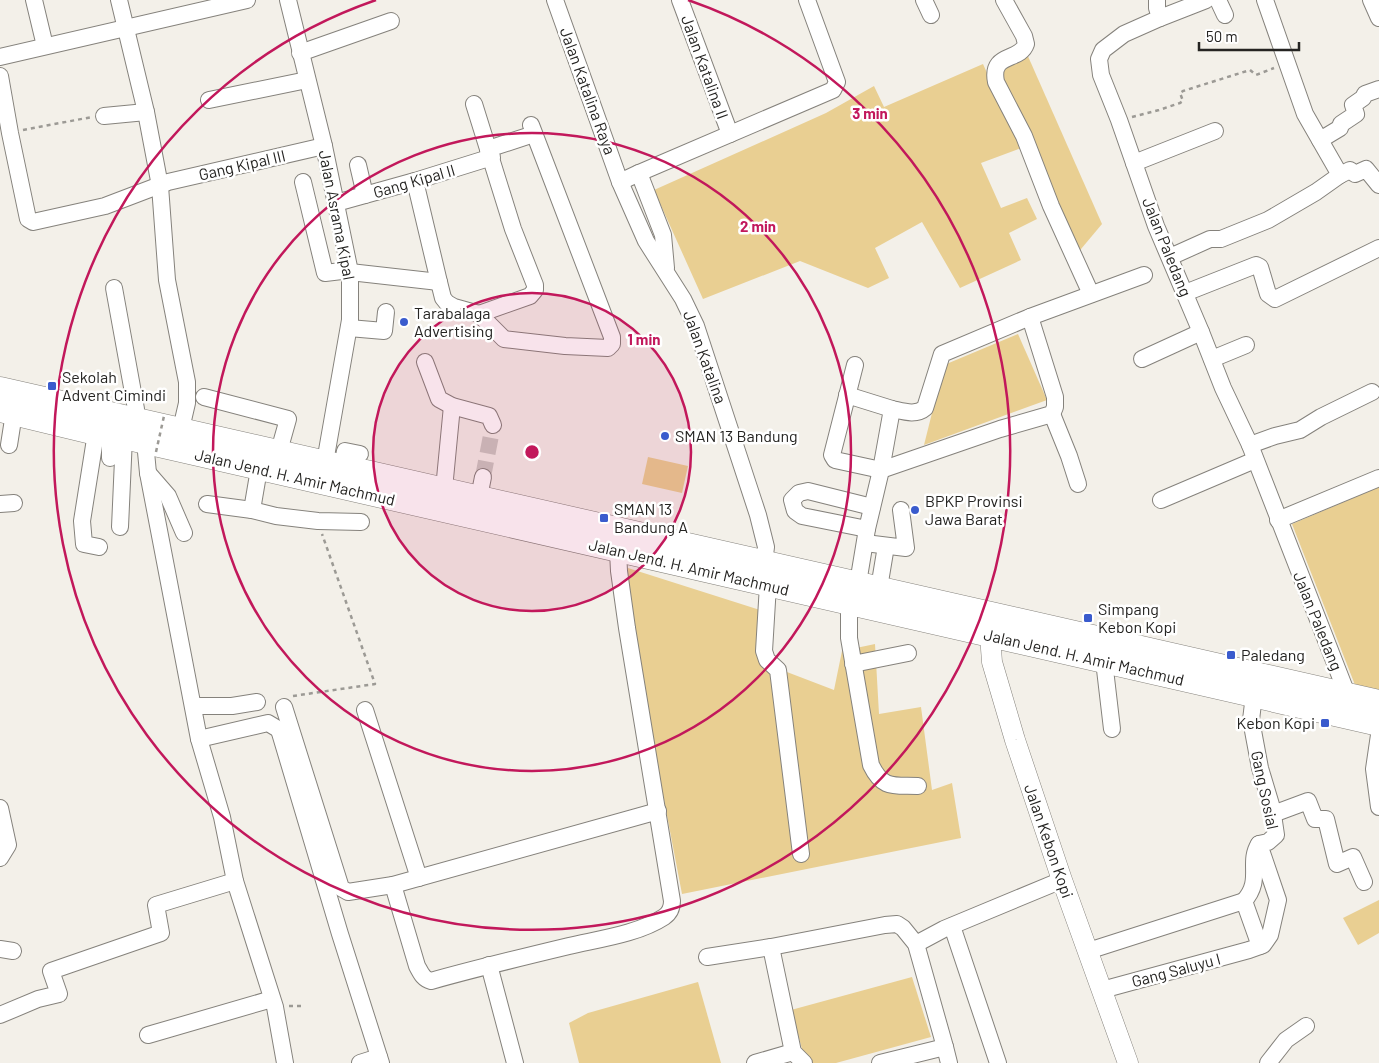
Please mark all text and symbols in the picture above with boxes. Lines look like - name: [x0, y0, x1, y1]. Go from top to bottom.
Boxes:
- street label: Jalan Katalina II: [678, 12, 733, 121]
- scale bar: [1199, 20, 1299, 52]
- street label: Jalan Katalina Raya: [557, 25, 620, 157]
- text: 50 m: [1206, 27, 1238, 45]
- text: 3 min: [852, 104, 888, 122]
- street label: Gang Kipal III: [197, 145, 287, 184]
- street label: Jalan Asrama Kipal: [316, 148, 359, 281]
- street label: Gang Kipal II: [371, 160, 457, 201]
- street label: Jalan Paledang: [1139, 195, 1196, 299]
- text: 2 min: [740, 217, 776, 235]
- place label: Tarabalaga Advertising: [414, 303, 493, 340]
- street label: Jalan Katalina: [680, 308, 731, 406]
- marker: Tarabalaga Advertising: [398, 316, 410, 328]
- text: 1 min: [628, 330, 660, 348]
- place label: Sekolah Advent Cimindi: [62, 367, 166, 404]
- marker: Sekolah Advent Cimindi: [46, 380, 58, 392]
- place label: SMAN 13 Bandung: [675, 426, 798, 445]
- marker: SMAN 13 Bandung: [659, 430, 671, 442]
- centre of rings: [523, 443, 541, 461]
- street label: Jalan Jend. H. Amir Machmud: [193, 444, 397, 509]
- place label: BPKP Provinsi Jawa Barat: [925, 491, 1023, 528]
- place label: SMAN 13 Bandung A: [614, 499, 688, 536]
- marker: BPKP Provinsi Jawa Barat: [909, 504, 921, 516]
- marker: SMAN 13 Bandung A: [598, 512, 610, 524]
- street label: Jalan Jend. H. Amir Machmud: [587, 534, 791, 599]
- street label: Jalan Paledang: [1290, 569, 1347, 673]
- place label: Simpang Kebon Kopi: [1098, 599, 1176, 636]
- marker: Simpang Kebon Kopi: [1082, 612, 1094, 624]
- street label: Jalan Jend. H. Amir Machmud: [982, 624, 1186, 689]
- place label: Paledang: [1241, 645, 1305, 664]
- marker: Paledang: [1225, 649, 1237, 661]
- place label: Kebon Kopi: [1237, 713, 1315, 732]
- marker: Kebon Kopi: [1319, 717, 1331, 729]
- street label: Gang Sosial: [1248, 749, 1283, 831]
- street label: Jalan Kebon Kopi: [1021, 781, 1078, 900]
- street label: Gang Saluyu I: [1129, 949, 1222, 991]

